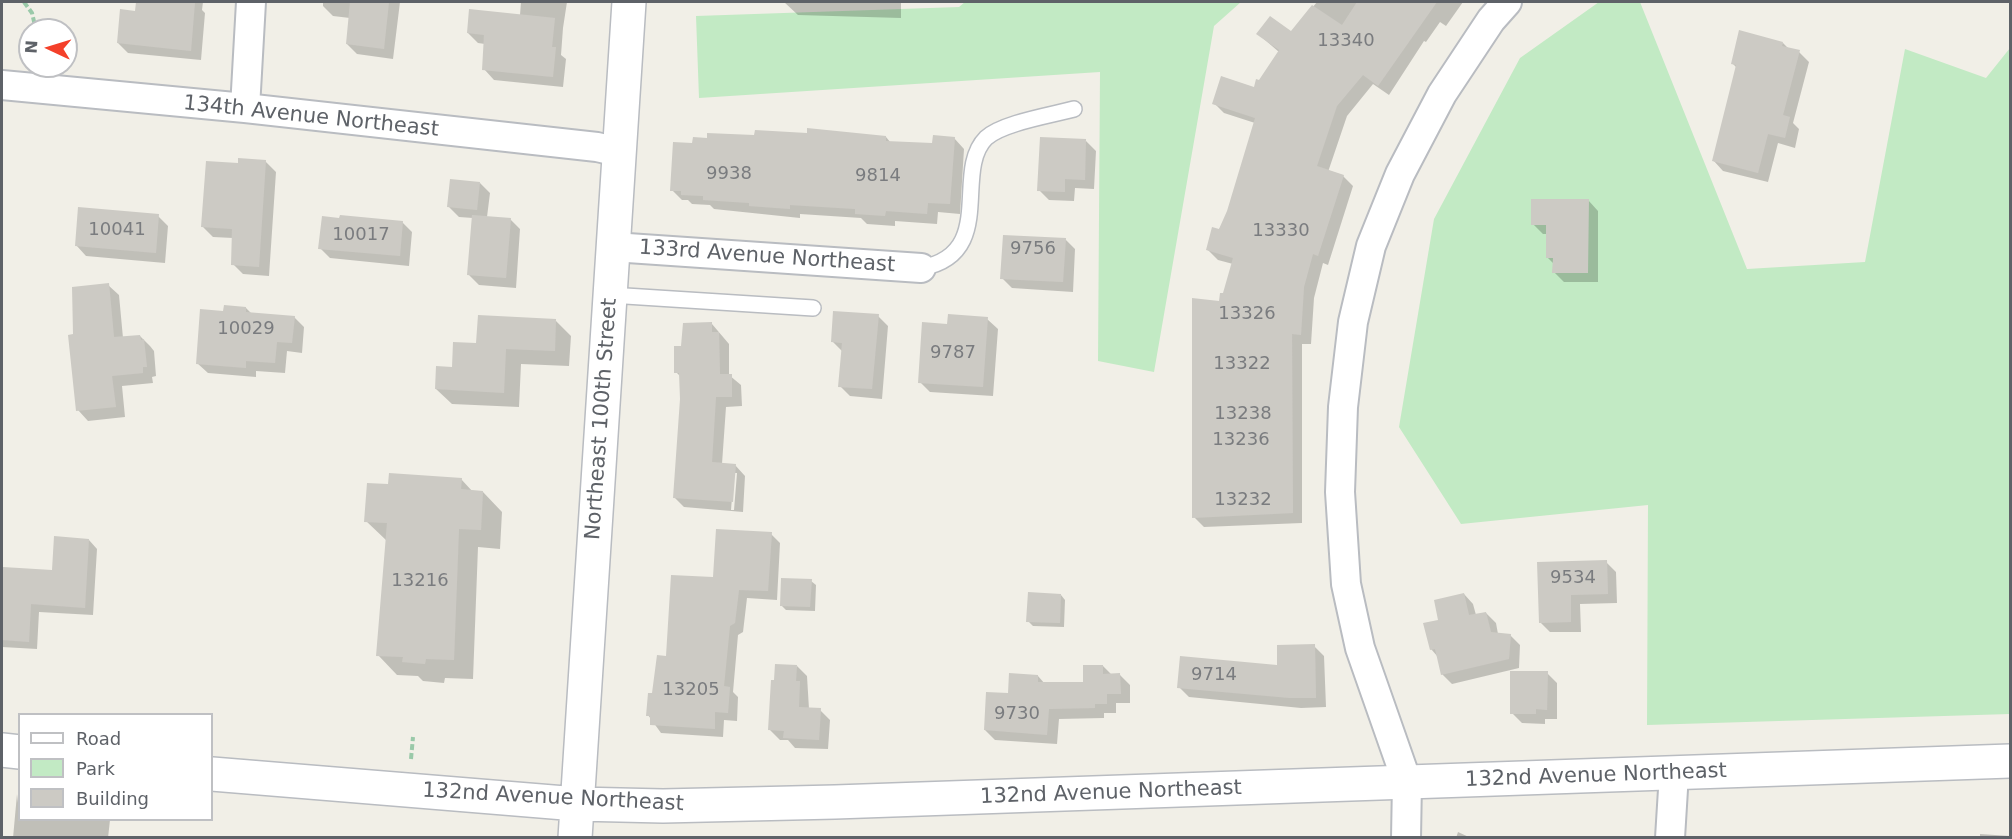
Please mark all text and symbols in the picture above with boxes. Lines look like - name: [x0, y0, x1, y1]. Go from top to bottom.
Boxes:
- north arrow: [18, 18, 78, 78]
- house number: 13340: [1317, 30, 1375, 52]
- text: N: [22, 40, 41, 54]
- street label: 134th Avenue Northeast: [182, 91, 440, 143]
- house number: 9938: [706, 163, 752, 185]
- house number: 9814: [855, 165, 901, 187]
- house number: 10041: [88, 219, 146, 241]
- house number: 13330: [1252, 220, 1310, 242]
- house number: 10017: [332, 224, 390, 246]
- street label: 133rd Avenue Northeast: [638, 235, 896, 279]
- house number: 9756: [1010, 238, 1056, 260]
- street label: Northeast 100th Street: [581, 297, 623, 541]
- house number: 13326: [1218, 303, 1276, 325]
- house number: 10029: [217, 318, 275, 340]
- house number: 9787: [930, 342, 976, 364]
- house number: 13322: [1213, 353, 1271, 375]
- house number: 13238: [1214, 403, 1272, 425]
- house number: 13236: [1212, 429, 1270, 451]
- house number: 13232: [1214, 489, 1272, 511]
- house number: 9534: [1550, 567, 1596, 589]
- house number: 13216: [391, 570, 449, 592]
- house number: 9714: [1191, 664, 1237, 686]
- house number: 13205: [662, 679, 720, 701]
- house number: 9730: [994, 703, 1040, 725]
- legend: [18, 713, 213, 821]
- text: Road: [76, 728, 121, 749]
- text: Park: [76, 758, 115, 779]
- street label: 132nd Avenue Northeast: [1465, 759, 1727, 793]
- street label: 132nd Avenue Northeast: [980, 776, 1242, 810]
- street label: 132nd Avenue Northeast: [422, 779, 684, 817]
- text: Building: [76, 788, 149, 809]

